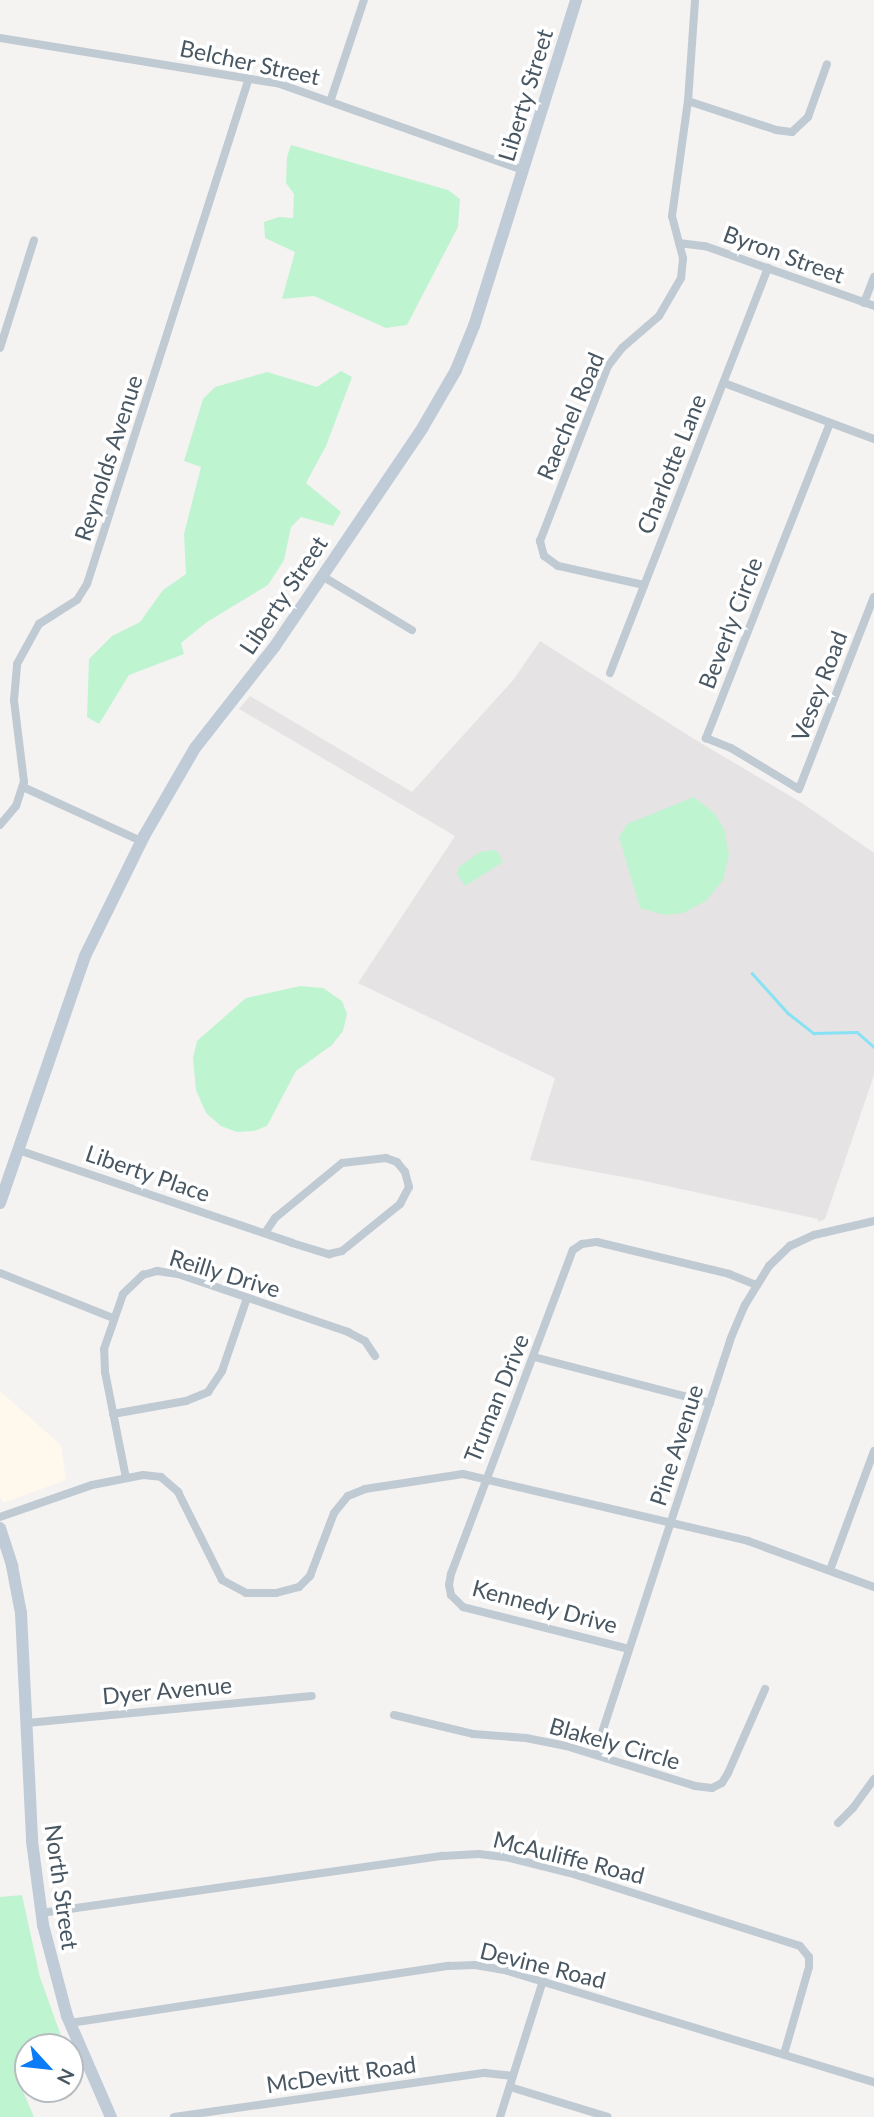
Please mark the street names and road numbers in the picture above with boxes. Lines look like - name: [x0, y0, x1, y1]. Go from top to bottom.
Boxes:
- street label: Liberty Street: [492, 25, 558, 165]
- street label: Belcher Street: [177, 34, 323, 90]
- street label: Byron Street: [720, 219, 848, 289]
- street label: Raechel Road: [531, 348, 609, 484]
- street label: Reynolds Avenue: [68, 371, 148, 545]
- street label: Charlotte Lane: [630, 390, 712, 538]
- street label: Liberty Street: [233, 530, 333, 660]
- street label: Beverly Circle: [692, 553, 768, 693]
- street label: Vesey Road: [785, 627, 853, 745]
- street label: Liberty Place: [82, 1139, 214, 1207]
- street label: Reilly Drive: [166, 1243, 284, 1303]
- street label: Truman Drive: [458, 1330, 534, 1466]
- street label: Pine Avenue: [643, 1381, 709, 1509]
- street label: Kennedy Drive: [469, 1573, 621, 1639]
- street label: Dyer Avenue: [100, 1671, 234, 1709]
- street label: Blakely Circle: [546, 1711, 684, 1775]
- street label: North Street: [40, 1823, 84, 1951]
- street label: McAuliffe Road: [490, 1825, 648, 1889]
- street label: Devine Road: [477, 1936, 609, 1994]
- street label: McDevitt Road: [264, 2050, 418, 2098]

